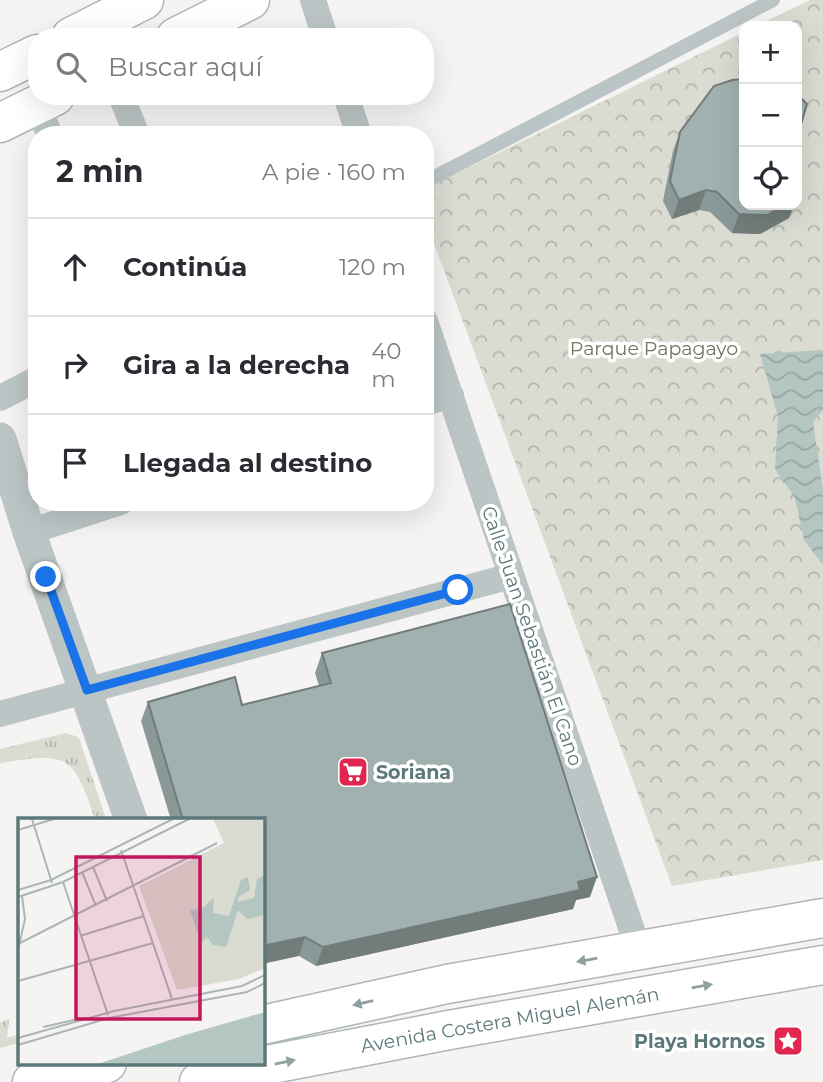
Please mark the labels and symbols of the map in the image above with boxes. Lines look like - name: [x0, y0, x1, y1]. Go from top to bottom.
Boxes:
- park label: Parque Papagayo: [570, 337, 738, 360]
- street label: Calle Juan Sebastián El Cano: [477, 503, 587, 769]
- route end: [30, 561, 61, 592]
- route start: [442, 574, 473, 605]
- supermarket icon: Soriana: [336, 755, 370, 789]
- place label: Soriana: [376, 761, 451, 784]
- inset map: [18, 818, 264, 1064]
- one-way arrow: [576, 955, 598, 966]
- one-way arrow: [691, 980, 713, 991]
- street label: Avenida Costera Miguel Alemán: [359, 982, 661, 1058]
- one-way arrow: [352, 997, 374, 1008]
- place icon: Playa Hornos: [771, 1024, 805, 1058]
- place label: Playa Hornos: [634, 1030, 765, 1053]
- one-way arrow: [274, 1056, 296, 1067]

